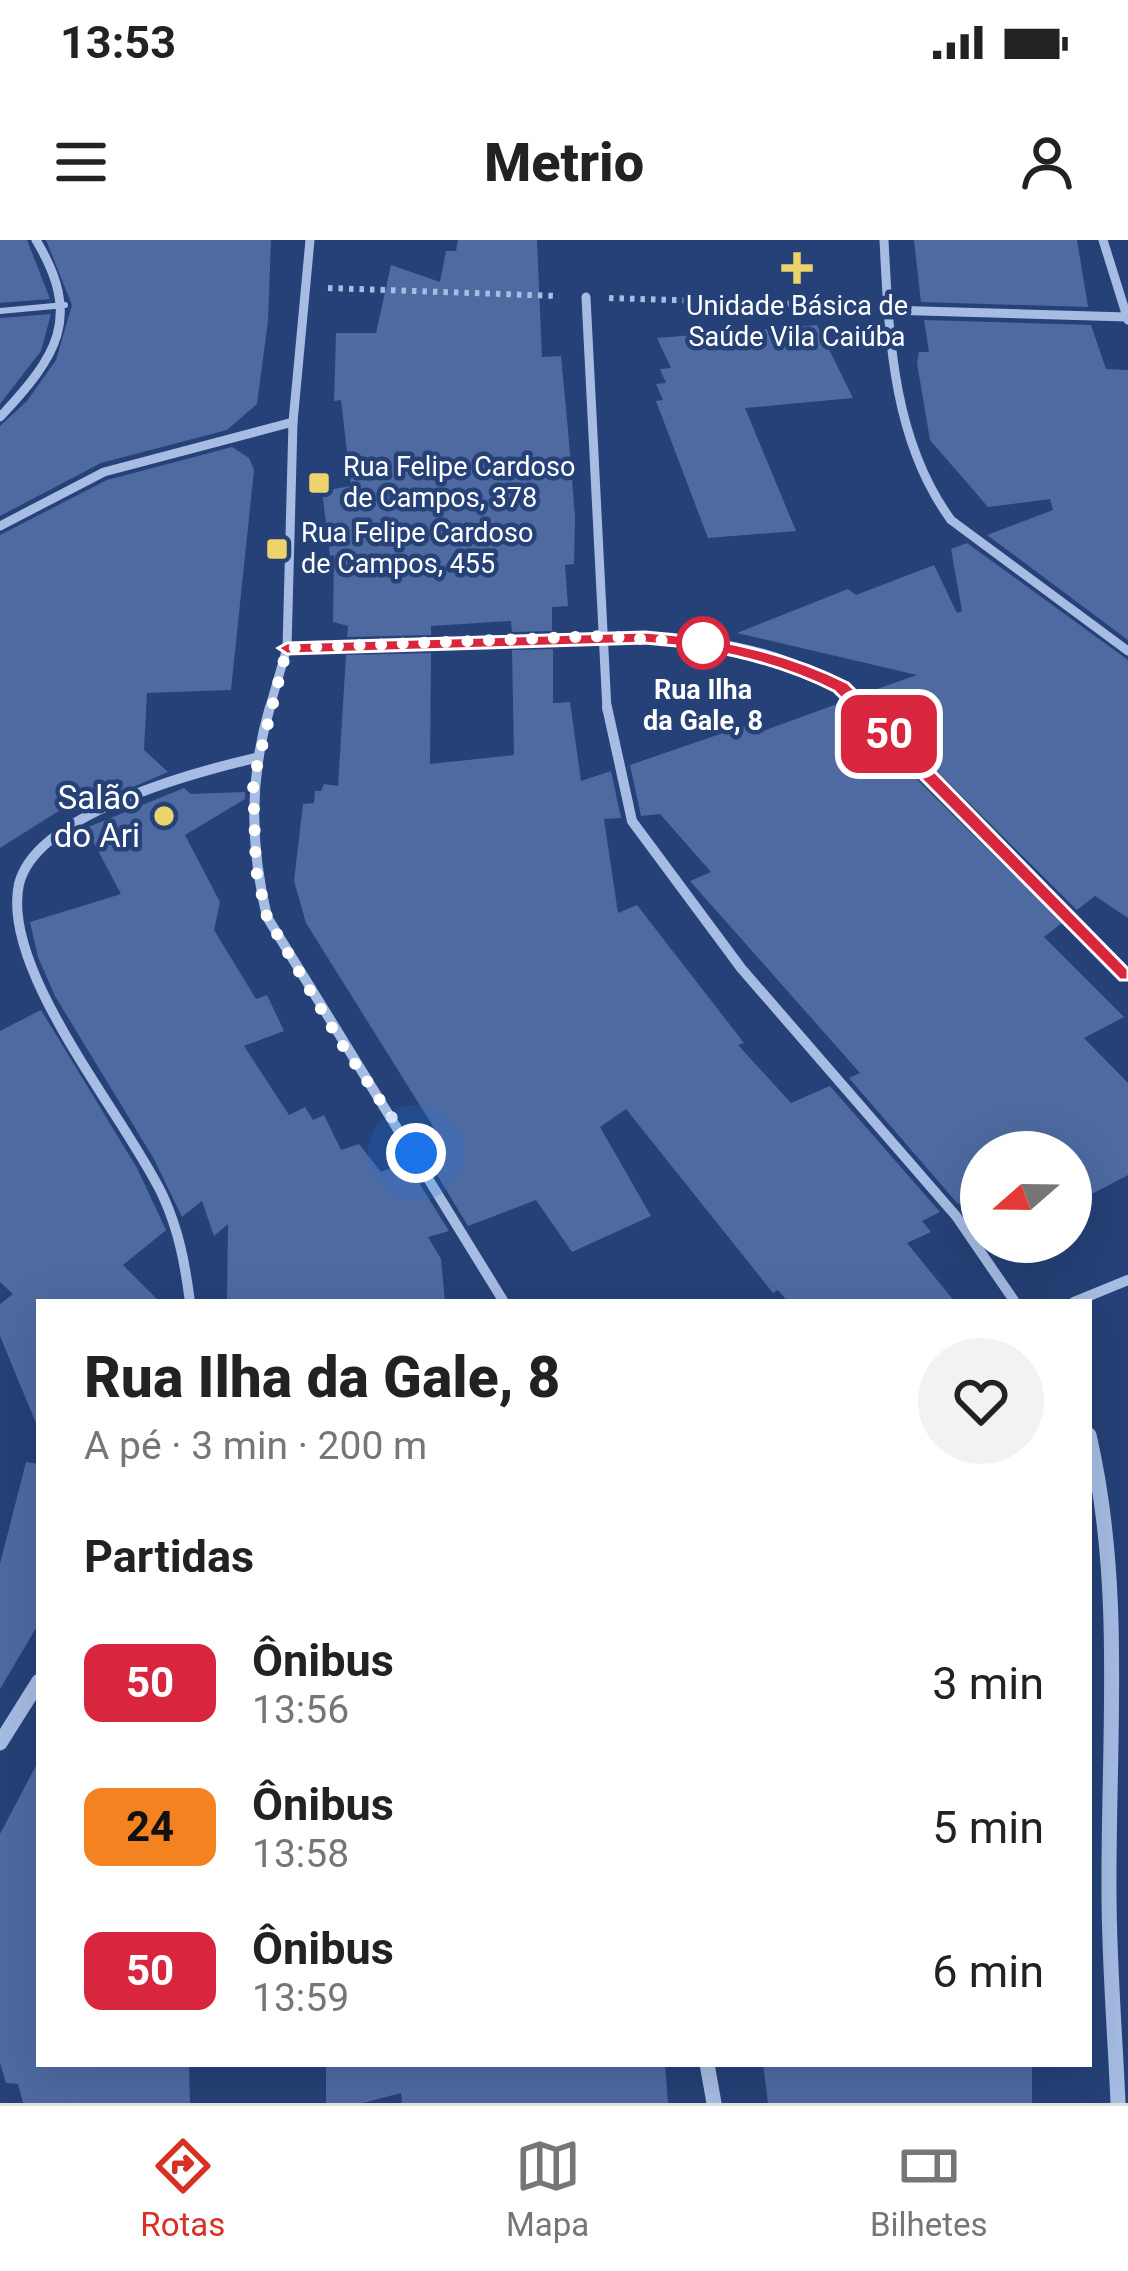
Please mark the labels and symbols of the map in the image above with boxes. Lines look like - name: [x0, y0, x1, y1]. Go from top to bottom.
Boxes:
- marker: Unidade Básica de Saúde Vila Caiúba: [781, 252, 813, 284]
- place label: Unidade Básica de Saúde Vila Caiúba: [686, 290, 908, 353]
- place label: Rua Felipe Cardoso de Campos, 378: [343, 451, 575, 514]
- marker: Rua Felipe Cardoso de Campos, 378: [306, 470, 332, 496]
- place label: Rua Felipe Cardoso de Campos, 455: [301, 517, 533, 580]
- marker: Rua Felipe Cardoso de Campos, 455: [264, 536, 290, 562]
- marker: Rua Ilha da Gale, 8: [678, 618, 728, 668]
- place label: Rua Ilha da Gale, 8: [643, 674, 763, 737]
- line badge: 50: [835, 695, 943, 773]
- place label: Salão do Ari: [54, 778, 140, 855]
- marker: Salão do Ari: [151, 803, 177, 829]
- your location: [386, 1123, 446, 1183]
- north arrow: [960, 1131, 1092, 1263]

